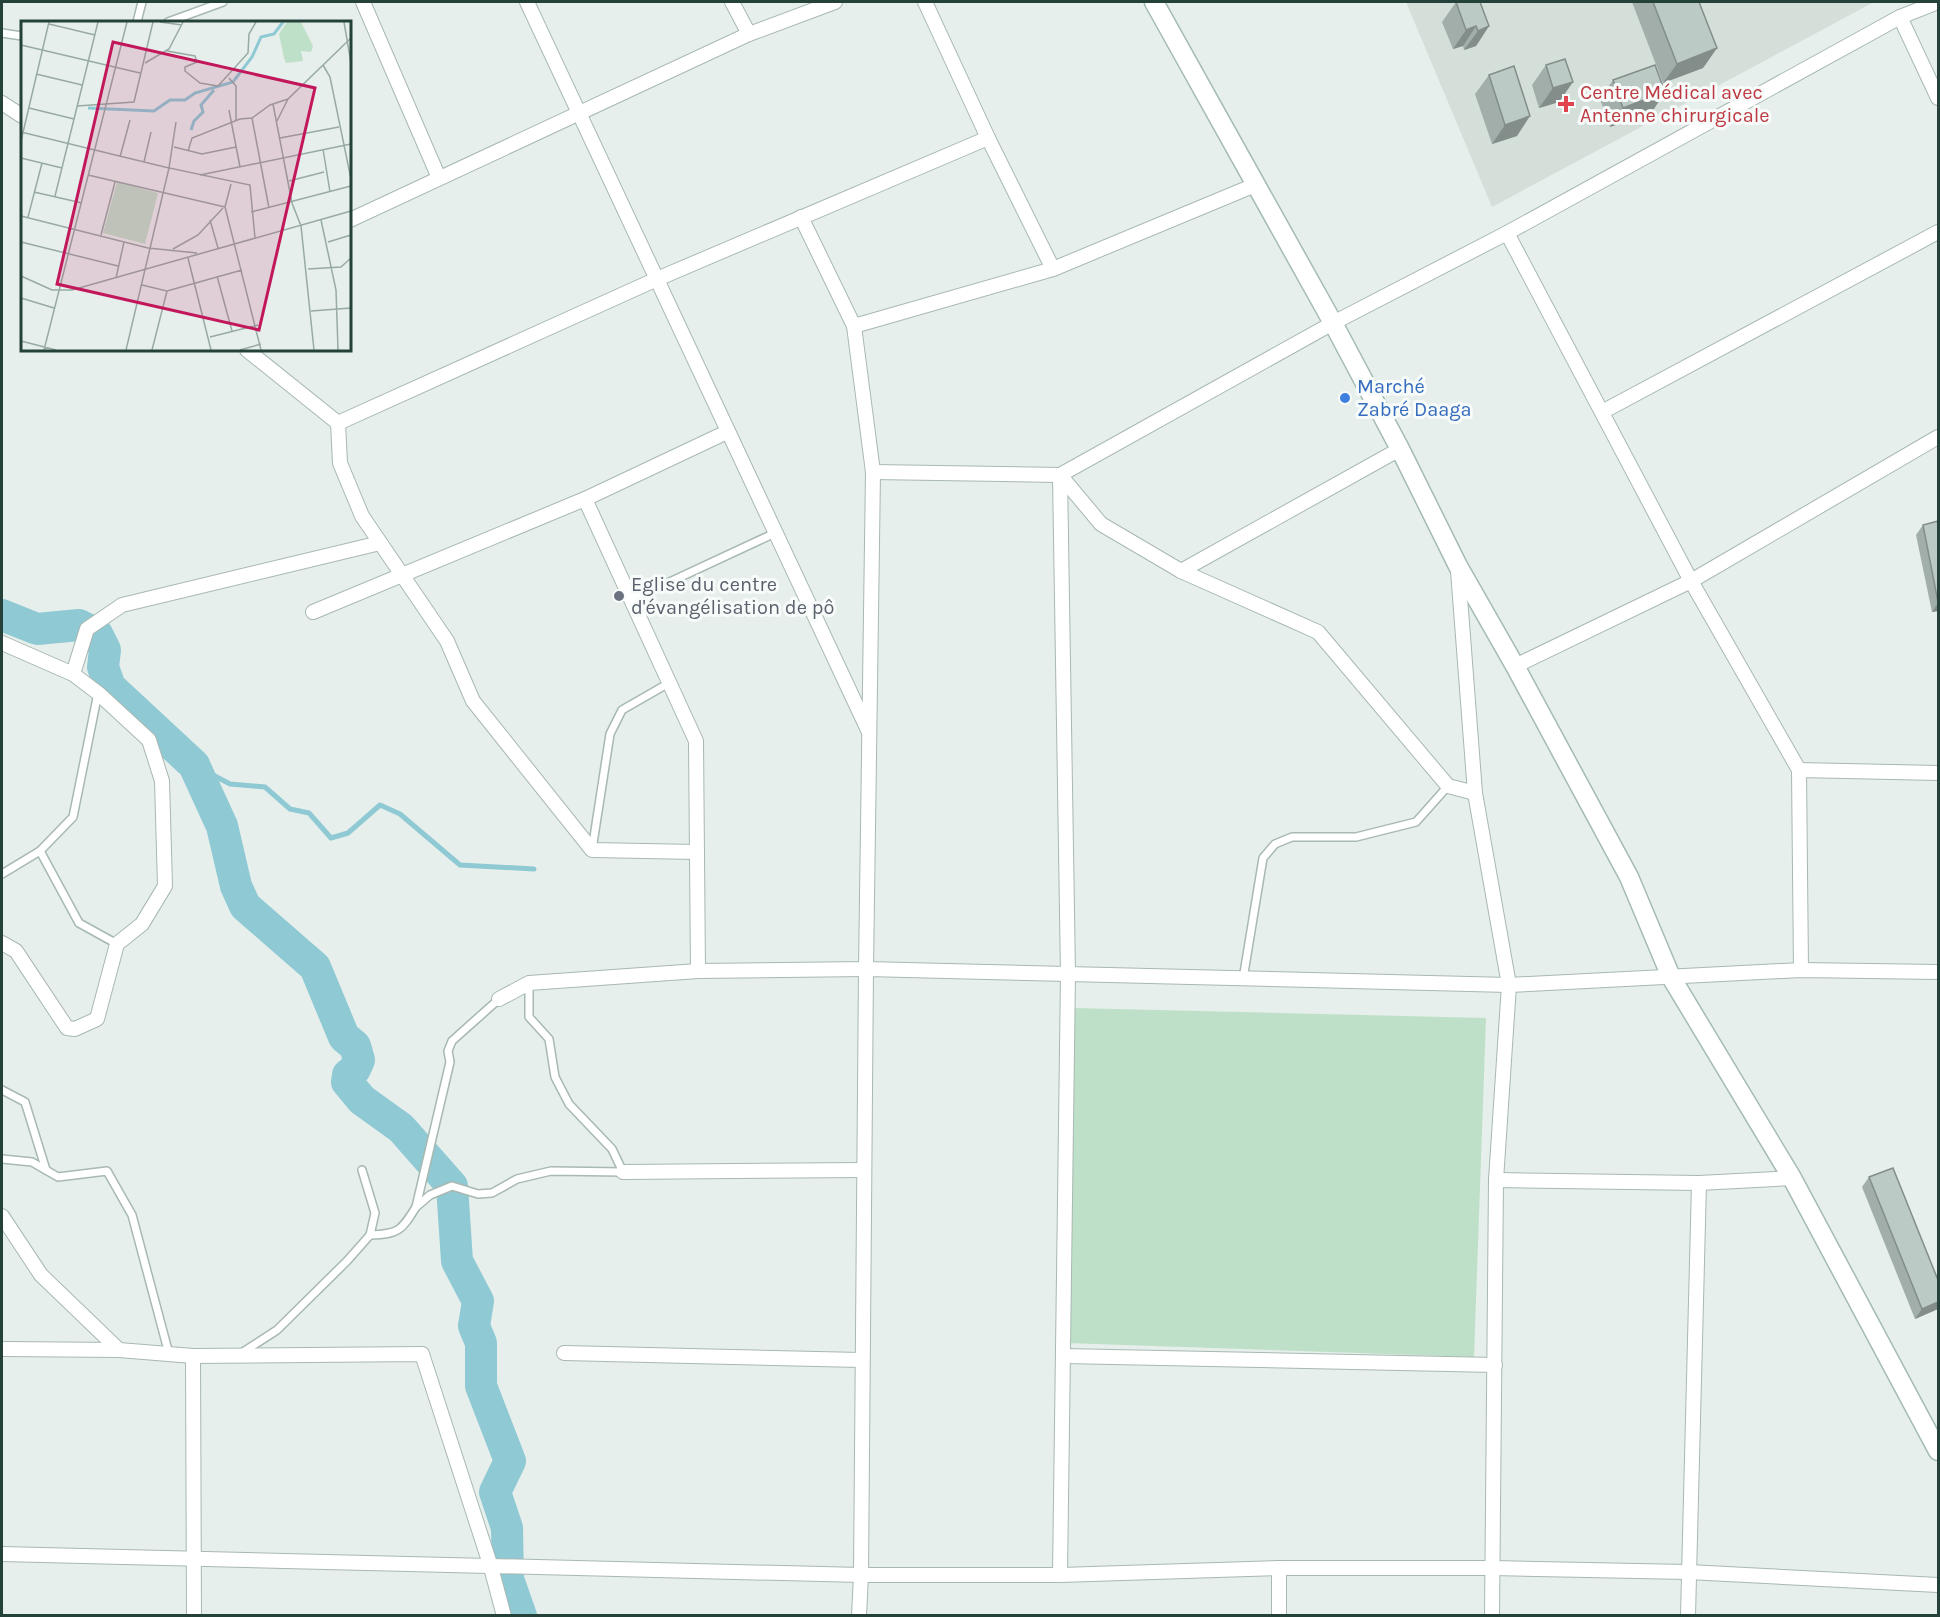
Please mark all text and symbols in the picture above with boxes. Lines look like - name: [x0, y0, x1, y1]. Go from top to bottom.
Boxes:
- inset map: [21, 21, 351, 351]
- place label: Centre Médical avec Antenne chirurgicale: [1580, 81, 1770, 127]
- marker: Centre Médical avec Antenne chirurgicale: [1557, 95, 1575, 113]
- place label: Marché Zabré Daaga: [1357, 375, 1471, 421]
- marker: Marché Zabré Daaga: [1338, 391, 1352, 405]
- place label: Eglise du centre d'évangélisation de pô: [631, 573, 834, 619]
- marker: Eglise du centre d'évangélisation de pô: [612, 589, 626, 603]

